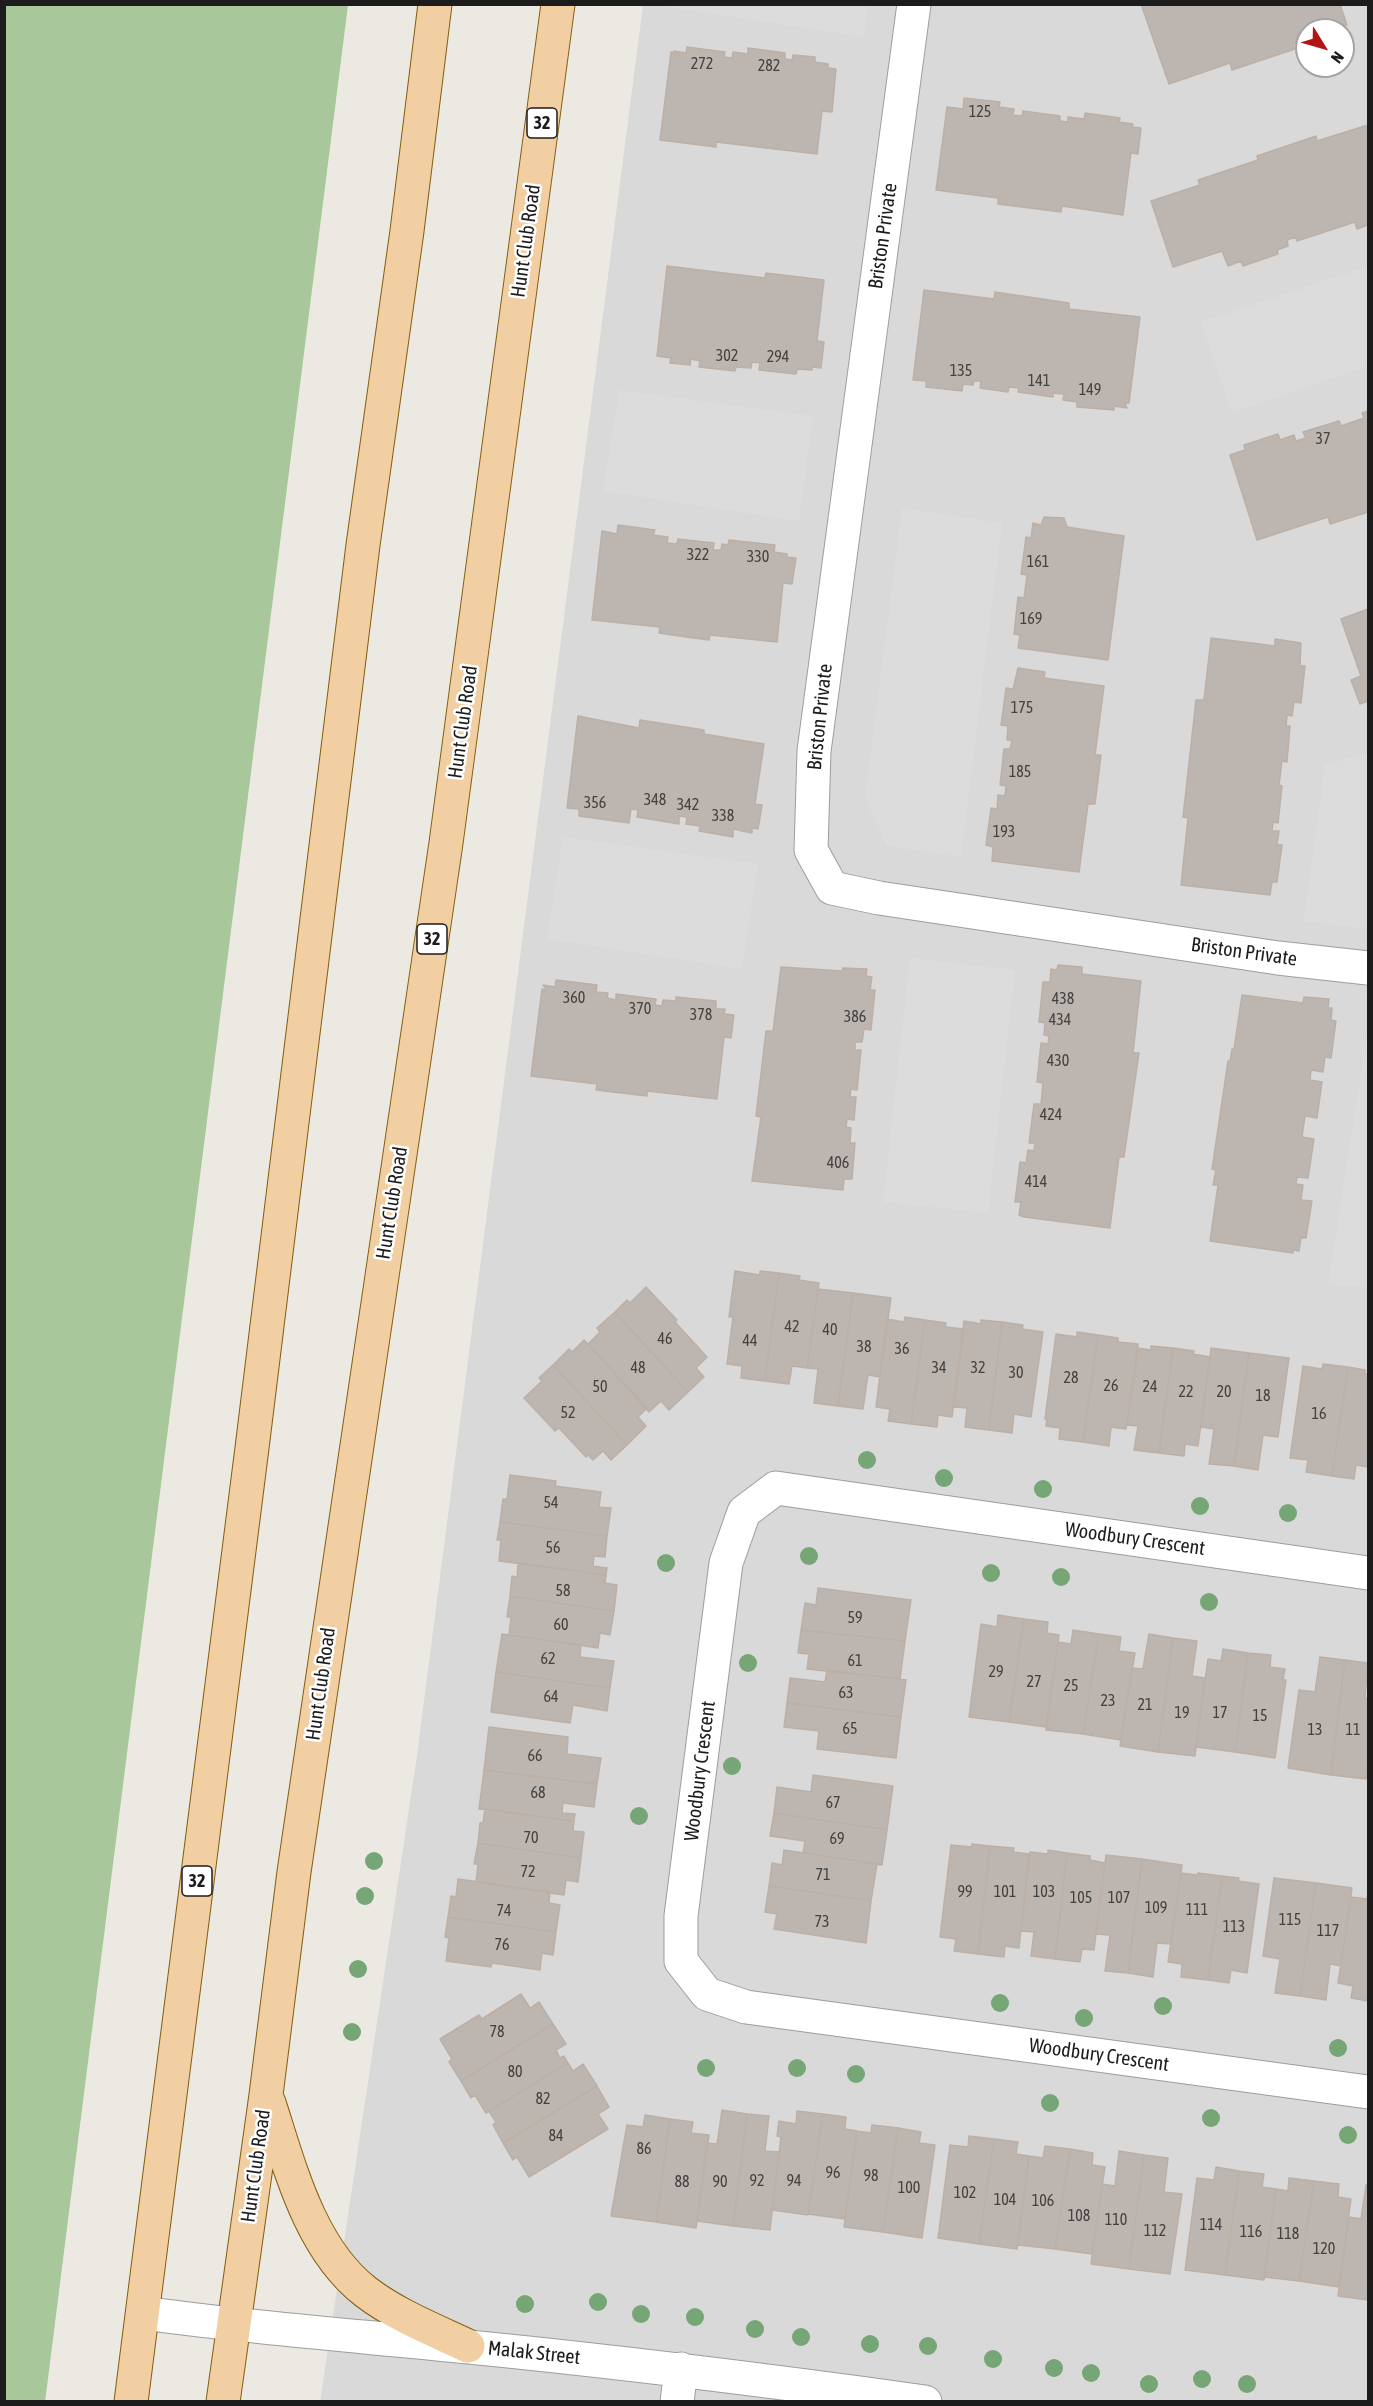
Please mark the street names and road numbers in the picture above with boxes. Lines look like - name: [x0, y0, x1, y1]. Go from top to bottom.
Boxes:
- road number: 32: [527, 108, 557, 138]
- street label: Briston Private: [864, 181, 902, 291]
- street label: Hunt Club Road: [506, 183, 546, 299]
- street label: Briston Private: [802, 663, 838, 771]
- street label: Hunt Club Road: [443, 664, 483, 780]
- road number: 32: [417, 924, 447, 954]
- street label: Briston Private: [1189, 933, 1299, 971]
- street label: Hunt Club Road: [371, 1145, 413, 1261]
- street label: Woodbury Crescent: [1063, 1517, 1207, 1561]
- street label: Hunt Club Road: [301, 1626, 341, 1742]
- street label: Woodbury Crescent: [679, 1699, 721, 1843]
- road number: 32: [182, 1866, 212, 1896]
- street label: Woodbury Crescent: [1027, 2033, 1171, 2077]
- street label: Hunt Club Road: [236, 2108, 276, 2224]
- street label: Malak Street: [487, 2336, 581, 2370]

